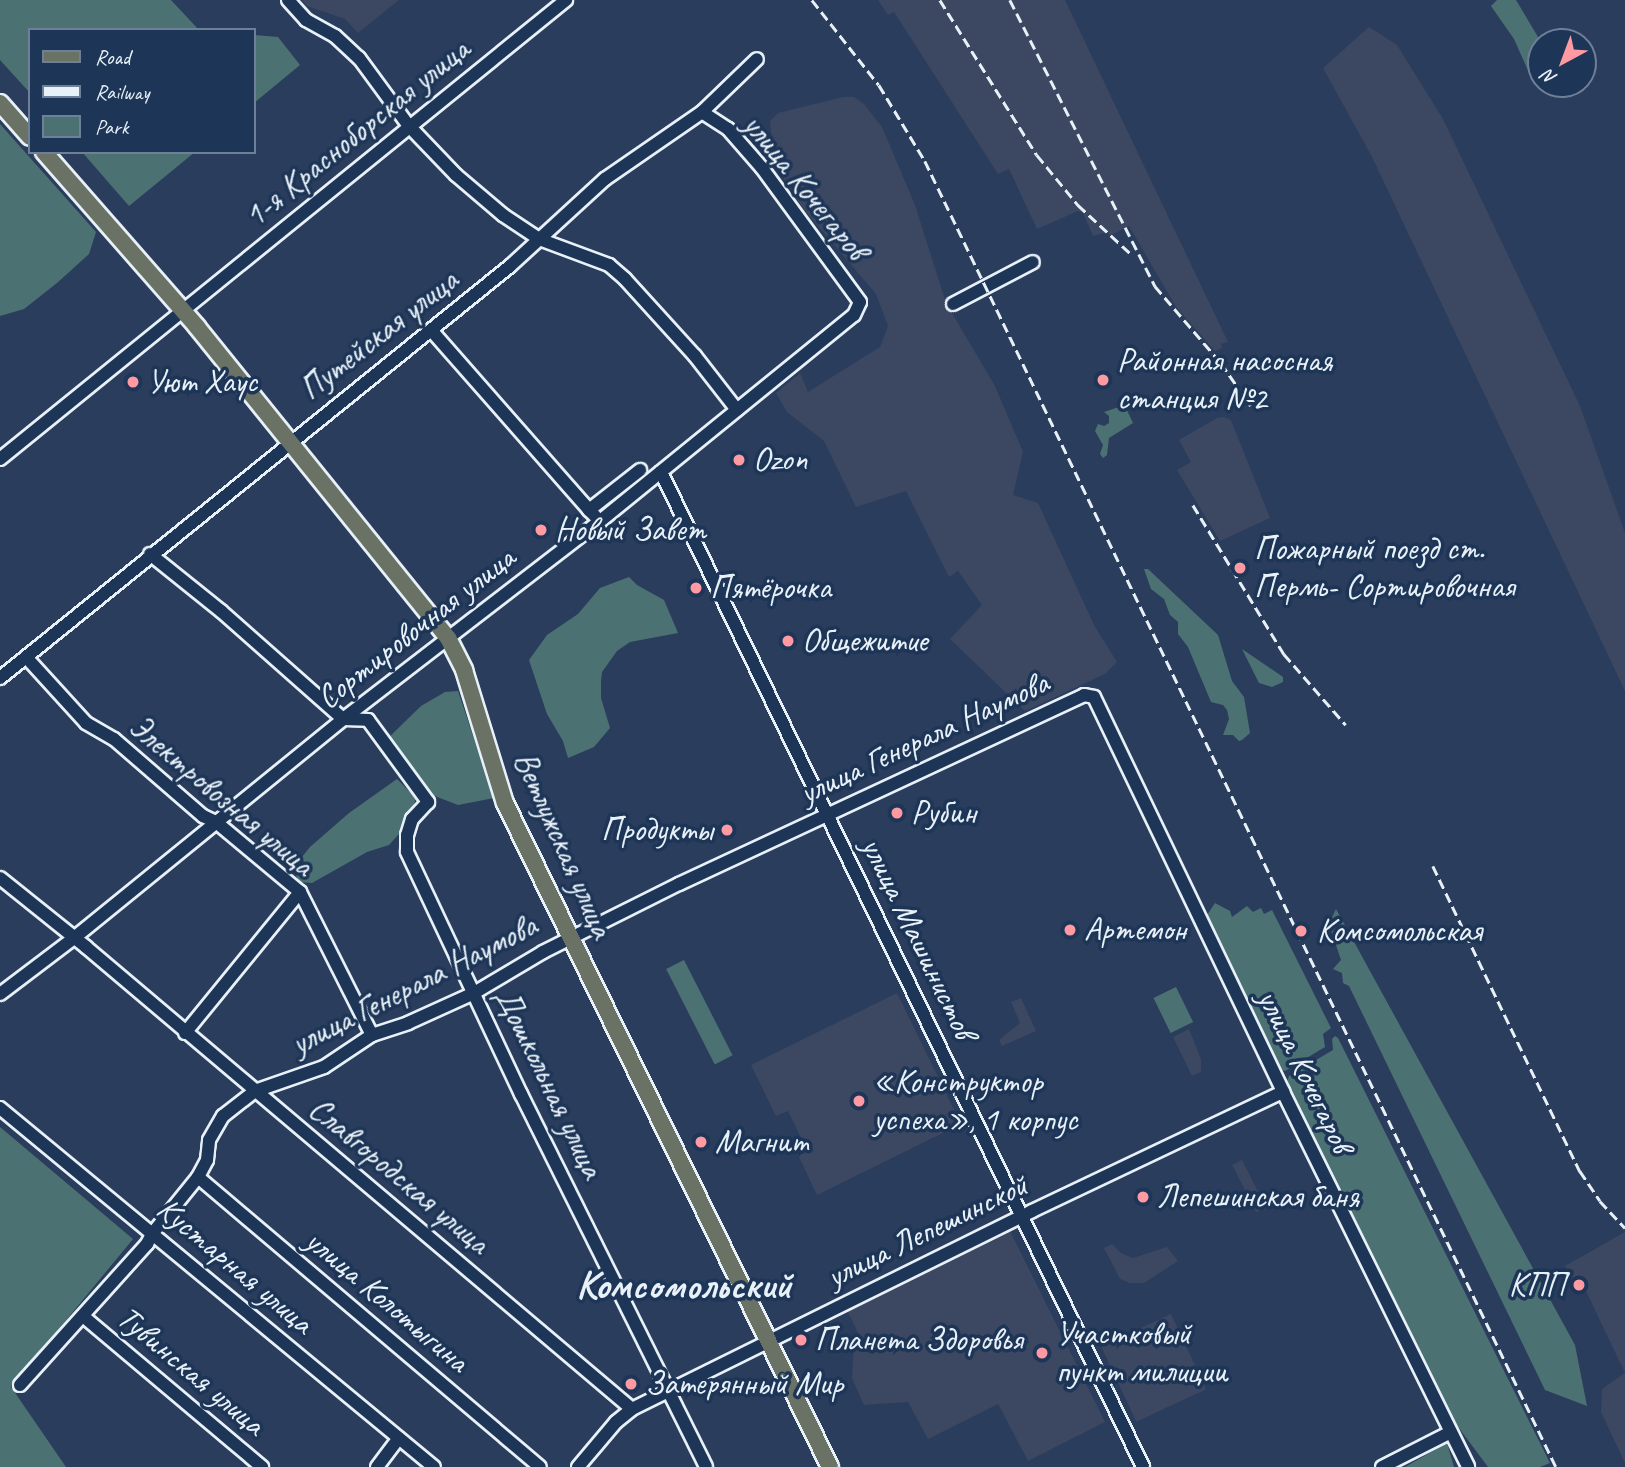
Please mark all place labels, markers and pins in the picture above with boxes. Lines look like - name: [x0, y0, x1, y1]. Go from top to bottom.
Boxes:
- place label: Районная насосная станция №2: [1117, 341, 1333, 419]
- place label: Уют Хаус: [147, 362, 258, 402]
- marker: Районная насосная станция №2: [1095, 372, 1111, 388]
- marker: Уют Хаус: [125, 374, 141, 390]
- place label: Ozon: [753, 440, 807, 480]
- marker: Ozon: [731, 452, 747, 468]
- place label: Новый Завет: [555, 510, 706, 550]
- marker: Новый Завет: [533, 522, 549, 538]
- place label: Пожарный поезд ст. Пермь- Сортировочная: [1254, 529, 1515, 607]
- marker: Пожарный поезд ст. Пермь- Сортировочная: [1232, 560, 1248, 576]
- place label: Пятёрочка: [710, 568, 831, 608]
- marker: Пятёрочка: [688, 580, 704, 596]
- place label: Общежитие: [802, 621, 928, 661]
- marker: Общежитие: [780, 633, 796, 649]
- place label: Рубин: [911, 793, 976, 833]
- marker: Рубин: [889, 805, 905, 821]
- place label: Продукты: [601, 810, 713, 850]
- marker: Продукты: [719, 822, 735, 838]
- place label: Артемон: [1084, 910, 1186, 950]
- place label: Комсомольская: [1317, 911, 1482, 951]
- marker: Комсомольская: [1291, 921, 1311, 941]
- marker: Артемон: [1062, 922, 1078, 938]
- place label: «Конструктор успеха», 1 корпус: [873, 1062, 1078, 1140]
- marker: «Конструктор успеха», 1 корпус: [851, 1093, 867, 1109]
- place label: Магнит: [715, 1122, 809, 1162]
- marker: Магнит: [693, 1134, 709, 1150]
- place label: Лепешинская баня: [1157, 1177, 1358, 1217]
- marker: Лепешинская баня: [1135, 1189, 1151, 1205]
- place label: КПП: [1509, 1265, 1565, 1305]
- marker: КПП: [1571, 1277, 1587, 1293]
- place label: Участковый пункт милиции: [1056, 1314, 1221, 1392]
- place label: Планета Здоровья: [815, 1320, 1023, 1360]
- marker: Планета Здоровья: [793, 1332, 809, 1348]
- marker: Участковый пункт милиции: [1034, 1345, 1050, 1361]
- place label: Затерянный Мир: [645, 1364, 843, 1404]
- marker: Затерянный Мир: [623, 1376, 639, 1392]

